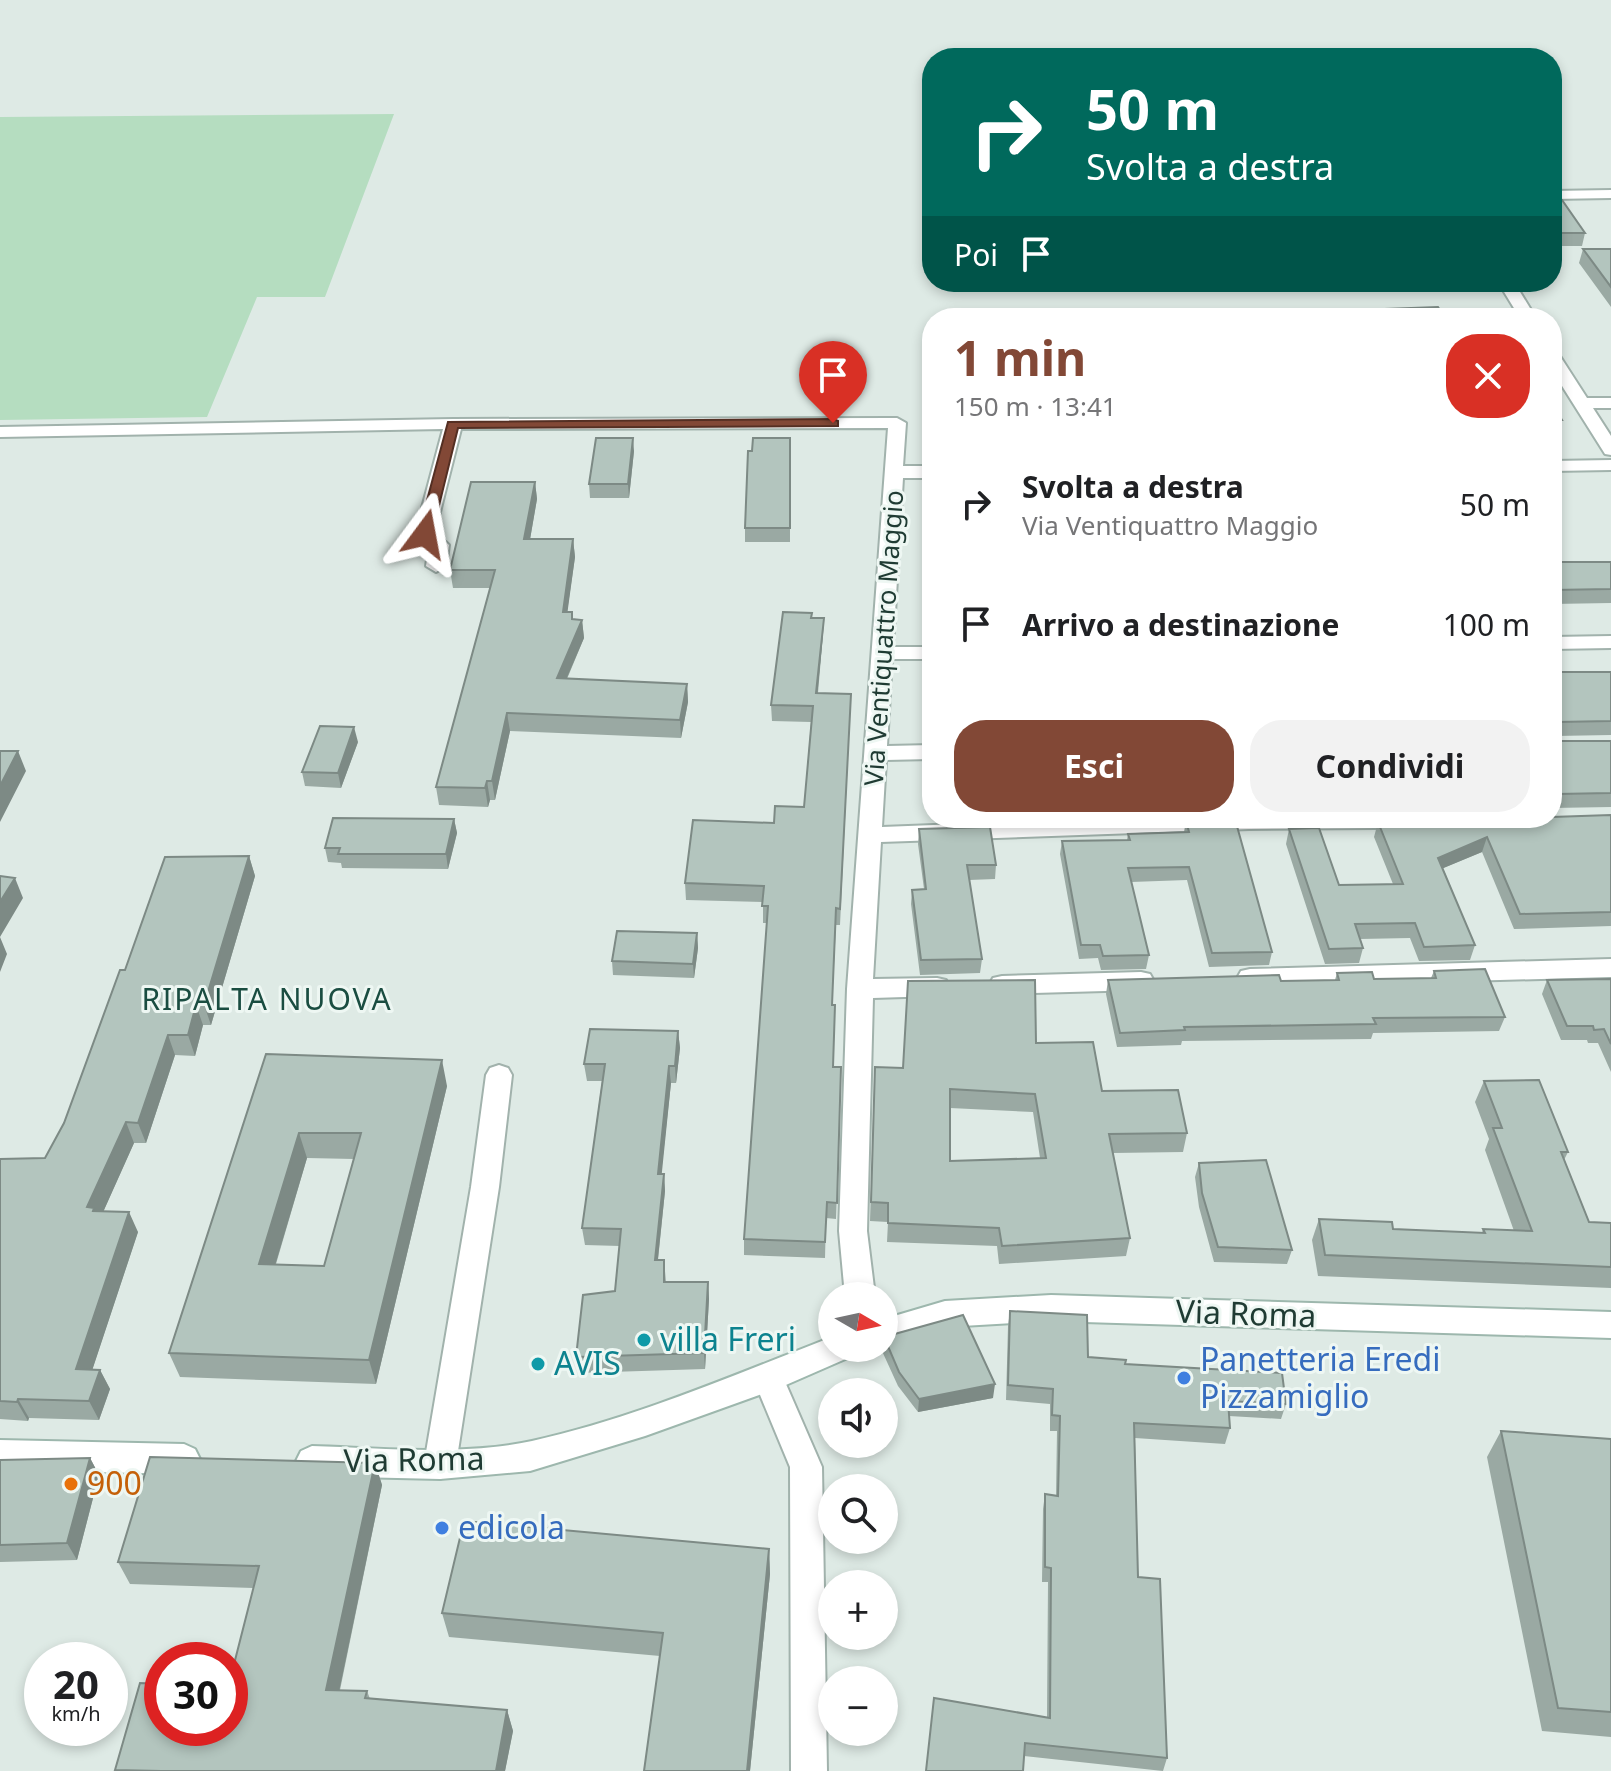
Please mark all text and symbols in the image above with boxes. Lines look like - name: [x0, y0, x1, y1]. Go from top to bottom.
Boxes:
- text: 50 m: [1086, 70, 1219, 146]
- icon: right: [954, 80, 1058, 184]
- text: Svolta a destra: [1086, 142, 1334, 191]
- icon: arrive: [1014, 232, 1058, 276]
- text: Poi: [954, 234, 998, 275]
- text: 1 min: [954, 325, 1086, 390]
- button: close: [1446, 334, 1530, 418]
- pin: [799, 341, 867, 423]
- icon: arrive: [811, 353, 855, 397]
- text: 150 m · 13:41: [954, 388, 1117, 424]
- text: Svolta a destra: [1022, 466, 1244, 507]
- icon: right: [954, 482, 998, 526]
- text: 50 m: [1460, 484, 1530, 525]
- street label: Via Ventiquattro Maggio: [855, 489, 911, 787]
- position arrow: [383, 492, 467, 576]
- text: Via Ventiquattro Maggio: [1022, 507, 1318, 543]
- icon: arrive: [954, 602, 998, 646]
- text: Arrivo a destinazione: [1022, 604, 1339, 645]
- text: 100 m: [1443, 604, 1530, 645]
- button: Esci: [954, 720, 1234, 812]
- button: Condividi: [1250, 720, 1530, 812]
- district label: RIPALTA NUOVA: [141, 978, 393, 1019]
- north arrow: [818, 1282, 898, 1362]
- map controls: [818, 1282, 898, 1746]
- street label: Via Roma: [1175, 1289, 1317, 1336]
- place label: villa Freri: [660, 1317, 796, 1360]
- marker: villa Freri: [635, 1331, 653, 1349]
- place label: Panetteria Eredi Pizzamiglio: [1200, 1337, 1440, 1417]
- place label: AVIS: [554, 1341, 621, 1384]
- marker: AVIS: [529, 1355, 547, 1373]
- marker: Panetteria Eredi Pizzamiglio: [1175, 1369, 1193, 1387]
- button: sound: [818, 1378, 898, 1458]
- street label: Via Roma: [343, 1436, 485, 1481]
- place label: 900: [87, 1461, 142, 1504]
- button: search: [818, 1474, 898, 1554]
- marker: 900: [62, 1475, 80, 1493]
- place label: edicola: [458, 1505, 565, 1548]
- marker: edicola: [433, 1519, 451, 1537]
- button: +: [818, 1570, 898, 1650]
- speed limit sign: 30: [144, 1642, 248, 1746]
- text: 20: [53, 1656, 99, 1711]
- button: −: [818, 1666, 898, 1746]
- text: km/h: [51, 1700, 101, 1727]

